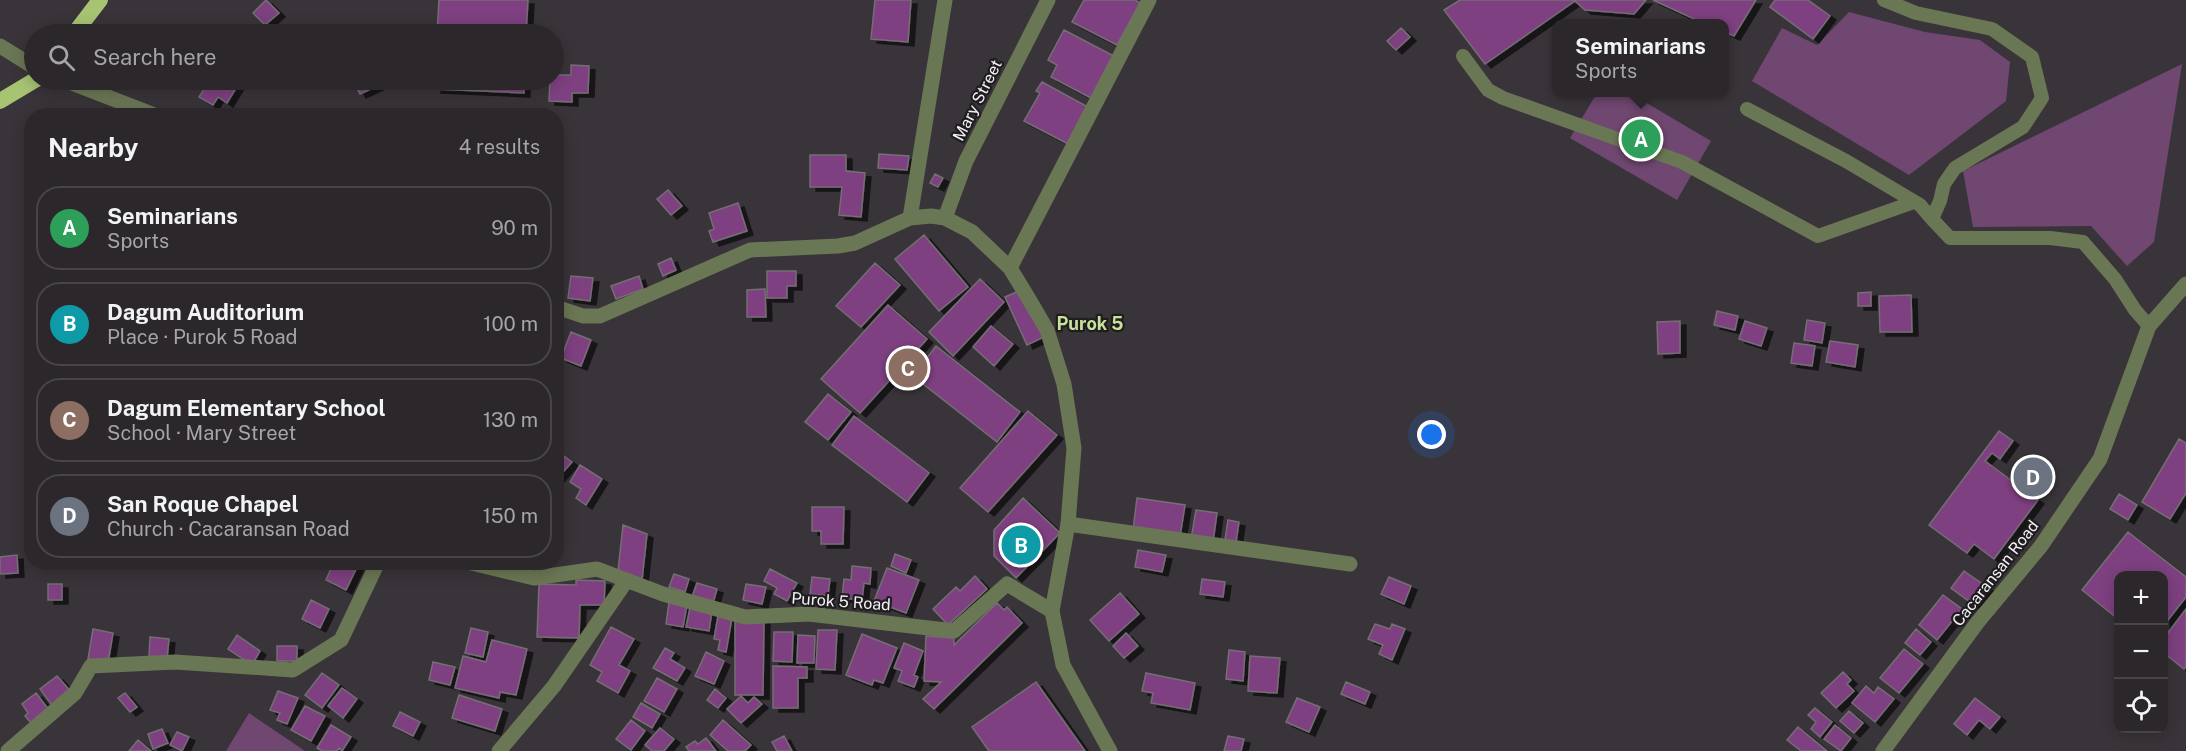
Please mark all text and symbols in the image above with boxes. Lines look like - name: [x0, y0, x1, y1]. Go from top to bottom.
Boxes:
- popup: [1552, 19, 1729, 97]
- search box: [24, 24, 564, 90]
- text: Seminarians: [1575, 33, 1706, 59]
- icon: search: [45, 41, 78, 74]
- text: Search here: [93, 44, 217, 70]
- street label: Mary Street: [949, 56, 1006, 144]
- text: Sports: [1575, 59, 1637, 83]
- pin: A: [1622, 116, 1660, 162]
- text: Nearby: [48, 132, 138, 163]
- text: 4 results: [459, 135, 540, 159]
- text: Seminarians: [107, 203, 238, 229]
- text: A: [62, 216, 77, 240]
- text: 90 m: [491, 216, 538, 240]
- text: Sports: [107, 229, 169, 253]
- text: Dagum Auditorium: [107, 299, 304, 325]
- text: B: [63, 312, 76, 336]
- text: 100 m: [483, 312, 538, 336]
- district label: Purok 5: [1057, 313, 1123, 334]
- text: Place · Purok 5 Road: [107, 325, 297, 349]
- pin: C: [888, 346, 928, 391]
- text: Dagum Elementary School: [107, 395, 386, 421]
- text: C: [62, 408, 77, 432]
- text: 130 m: [483, 408, 538, 432]
- your location: [1417, 420, 1446, 449]
- text: School · Mary Street: [107, 421, 296, 445]
- pin: D: [2014, 454, 2052, 500]
- text: San Roque Chapel: [107, 491, 299, 517]
- text: D: [62, 504, 77, 528]
- text: 150 m: [483, 504, 538, 528]
- text: Church · Cacaransan Road: [107, 517, 350, 541]
- street label: Cacaransan Road: [1948, 517, 2043, 630]
- pin: B: [1002, 522, 1040, 568]
- map controls: [2114, 571, 2168, 733]
- button: +: [2114, 571, 2168, 625]
- street label: Purok 5 Road: [791, 589, 891, 614]
- button: −: [2114, 625, 2168, 679]
- button: locate: [2114, 679, 2168, 733]

